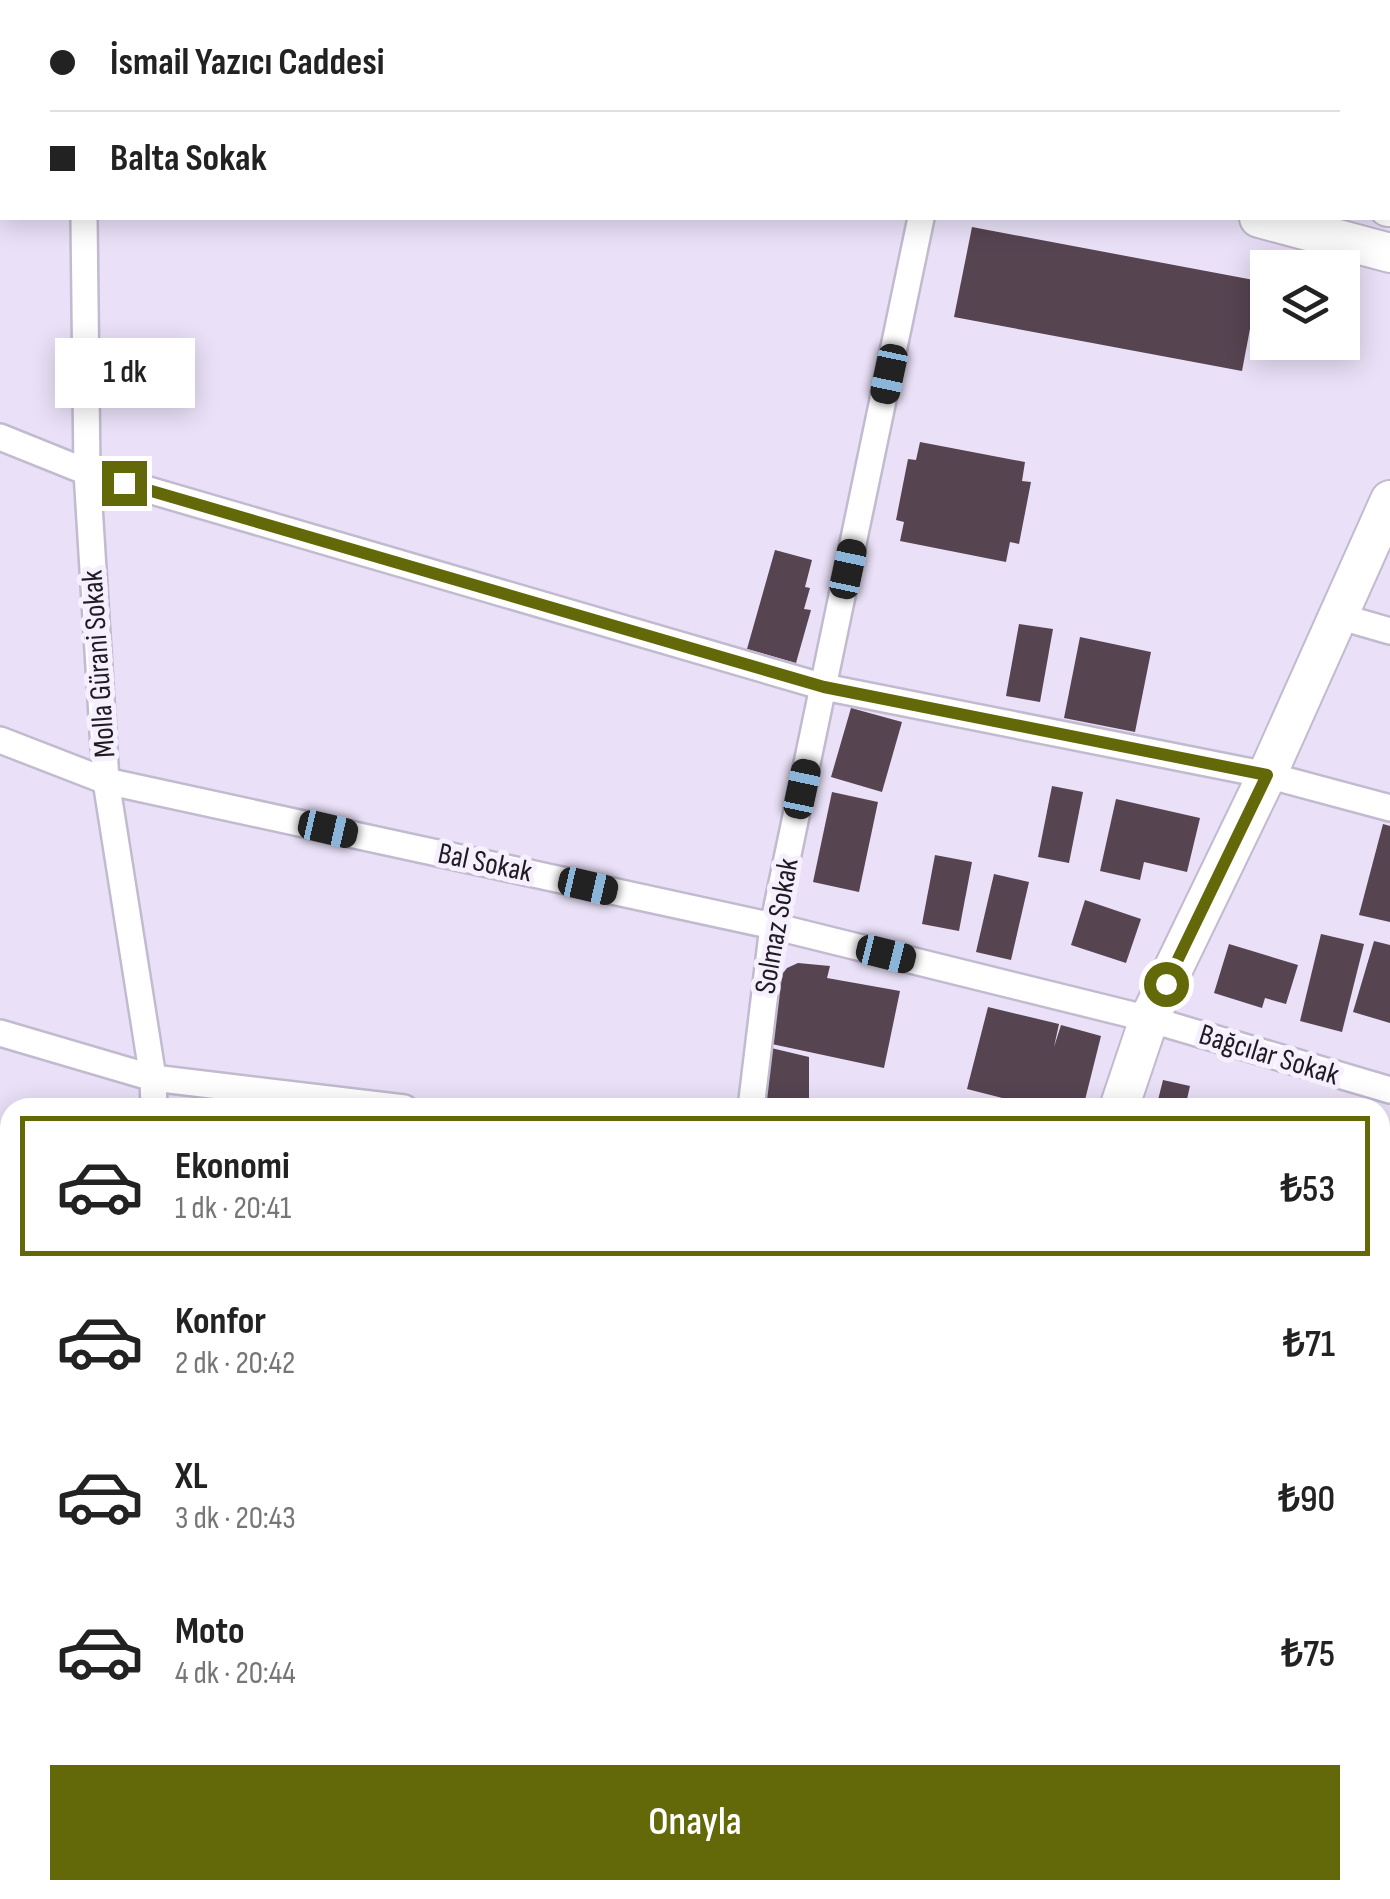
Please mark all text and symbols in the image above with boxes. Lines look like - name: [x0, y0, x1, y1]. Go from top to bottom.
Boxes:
- text: İsmail Yazıcı Caddesi: [110, 40, 385, 85]
- text: Balta Sokak: [110, 136, 267, 181]
- map controls: [1250, 250, 1360, 360]
- button: layers: [1250, 250, 1360, 360]
- callout: 1 dk: [54, 338, 194, 408]
- car: [868, 342, 910, 406]
- text: 1 dk: [103, 353, 147, 392]
- route end: [102, 461, 147, 506]
- car: [827, 537, 869, 601]
- street label: Molla Gürani Sokak: [74, 568, 124, 759]
- car: [781, 757, 823, 821]
- car: [295, 808, 361, 850]
- street label: Bal Sokak: [435, 836, 536, 891]
- street label: Solmaz Sokak: [747, 855, 807, 997]
- car: [555, 865, 621, 907]
- car: [853, 932, 919, 976]
- route start: [1144, 962, 1189, 1007]
- street label: Bağcılar Sokak: [1195, 1017, 1344, 1093]
- icon: car: [55, 1141, 145, 1231]
- text: Ekonomi: [175, 1144, 290, 1189]
- text: ₺53: [1281, 1167, 1335, 1212]
- text: 1 dk · 20:41: [175, 1189, 291, 1228]
- icon: car: [55, 1296, 145, 1386]
- text: Konfor: [175, 1299, 266, 1344]
- text: ₺71: [1283, 1322, 1335, 1367]
- text: 2 dk · 20:42: [175, 1344, 295, 1383]
- icon: car: [55, 1451, 145, 1541]
- text: XL: [175, 1454, 208, 1499]
- text: ₺90: [1278, 1477, 1335, 1522]
- text: 3 dk · 20:43: [175, 1499, 296, 1538]
- icon: car: [55, 1606, 145, 1696]
- text: Moto: [175, 1609, 245, 1654]
- text: ₺75: [1281, 1632, 1335, 1677]
- text: 4 dk · 20:44: [175, 1654, 296, 1693]
- button: Onayla: [50, 1765, 1340, 1880]

